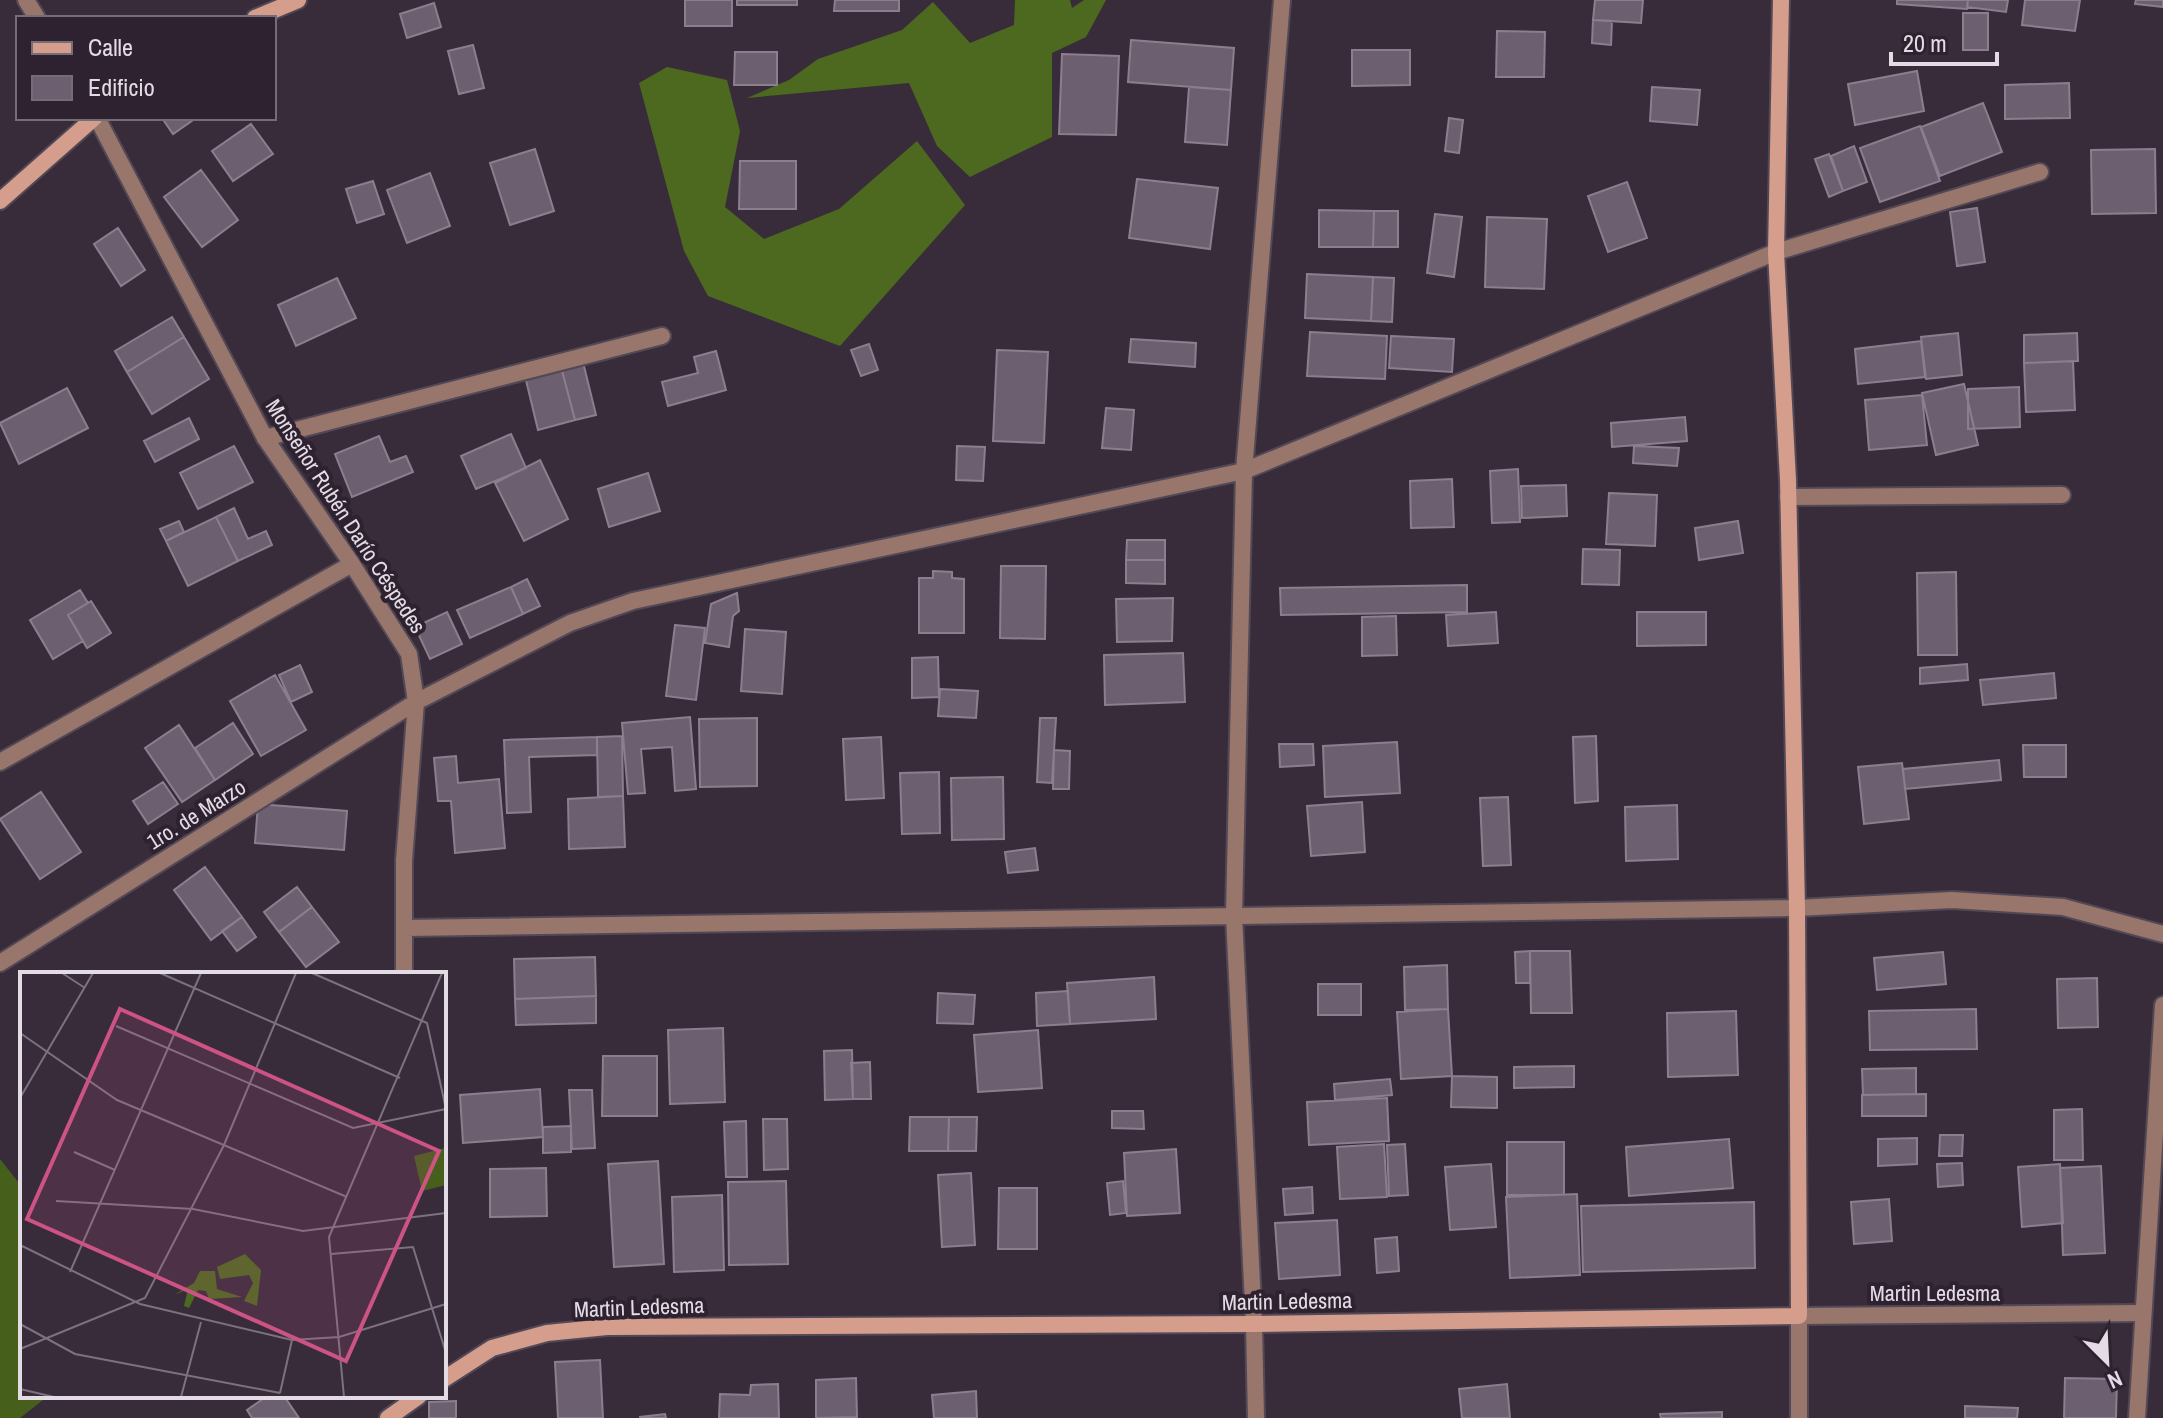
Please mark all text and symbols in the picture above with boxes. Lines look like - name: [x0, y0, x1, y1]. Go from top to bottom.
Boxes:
- legend: [16, 16, 276, 120]
- scale bar: [1891, 16, 1997, 66]
- text: 20 m: [1903, 27, 1947, 59]
- text: Calle: [88, 31, 133, 63]
- text: Edificio: [88, 71, 155, 103]
- street label: Monseñor Rubén Darío Céspedes: [259, 393, 433, 639]
- street label: 1ro. de Marzo: [141, 772, 251, 856]
- inset map: [20, 972, 446, 1398]
- street label: Martin Ledesma: [1870, 1278, 2000, 1308]
- street label: Martin Ledesma: [1222, 1285, 1352, 1317]
- street label: Martin Ledesma: [573, 1290, 705, 1324]
- north arrow: [2067, 1322, 2147, 1402]
- text: N: [2103, 1364, 2127, 1397]

